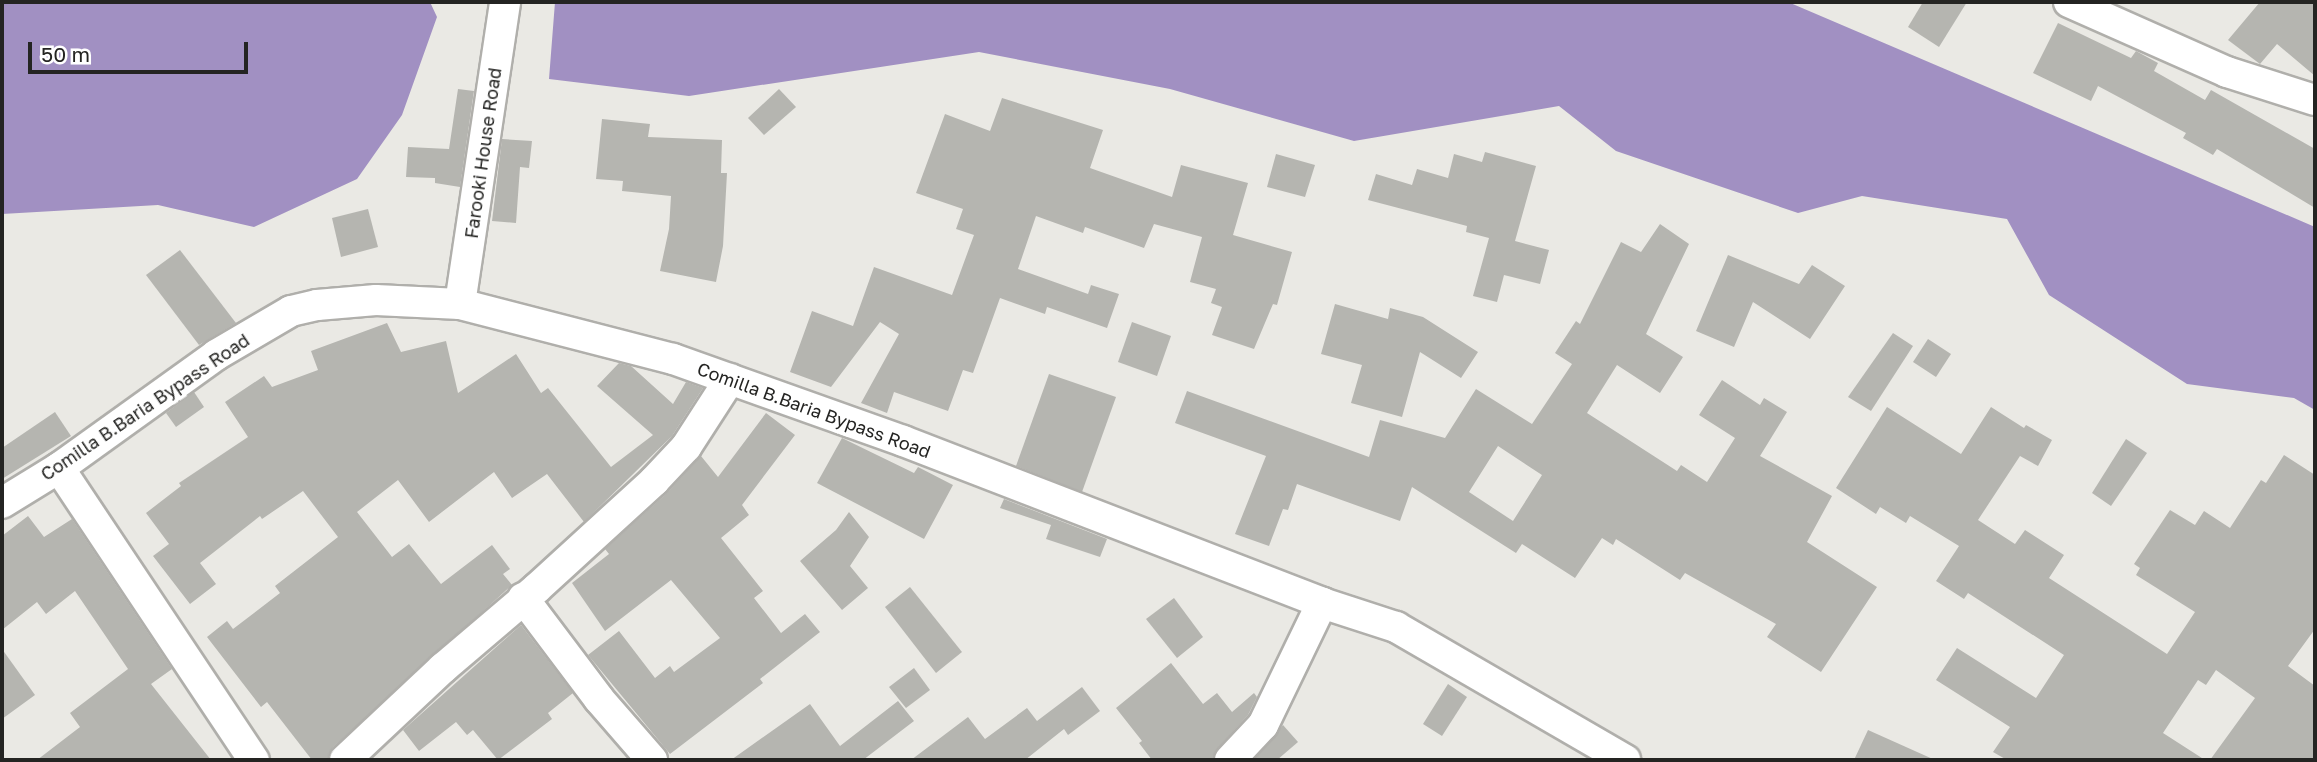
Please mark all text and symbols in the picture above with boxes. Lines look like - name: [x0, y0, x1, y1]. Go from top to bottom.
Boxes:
- scale bar: [32, 28, 252, 72]
- text: 50 m: [41, 41, 90, 67]
- street label: Farooki House Road: [460, 66, 506, 240]
- street label: Comilla B.Baria Bypass Road: [37, 329, 253, 485]
- street label: Comilla B.Baria Bypass Road: [694, 358, 934, 462]

